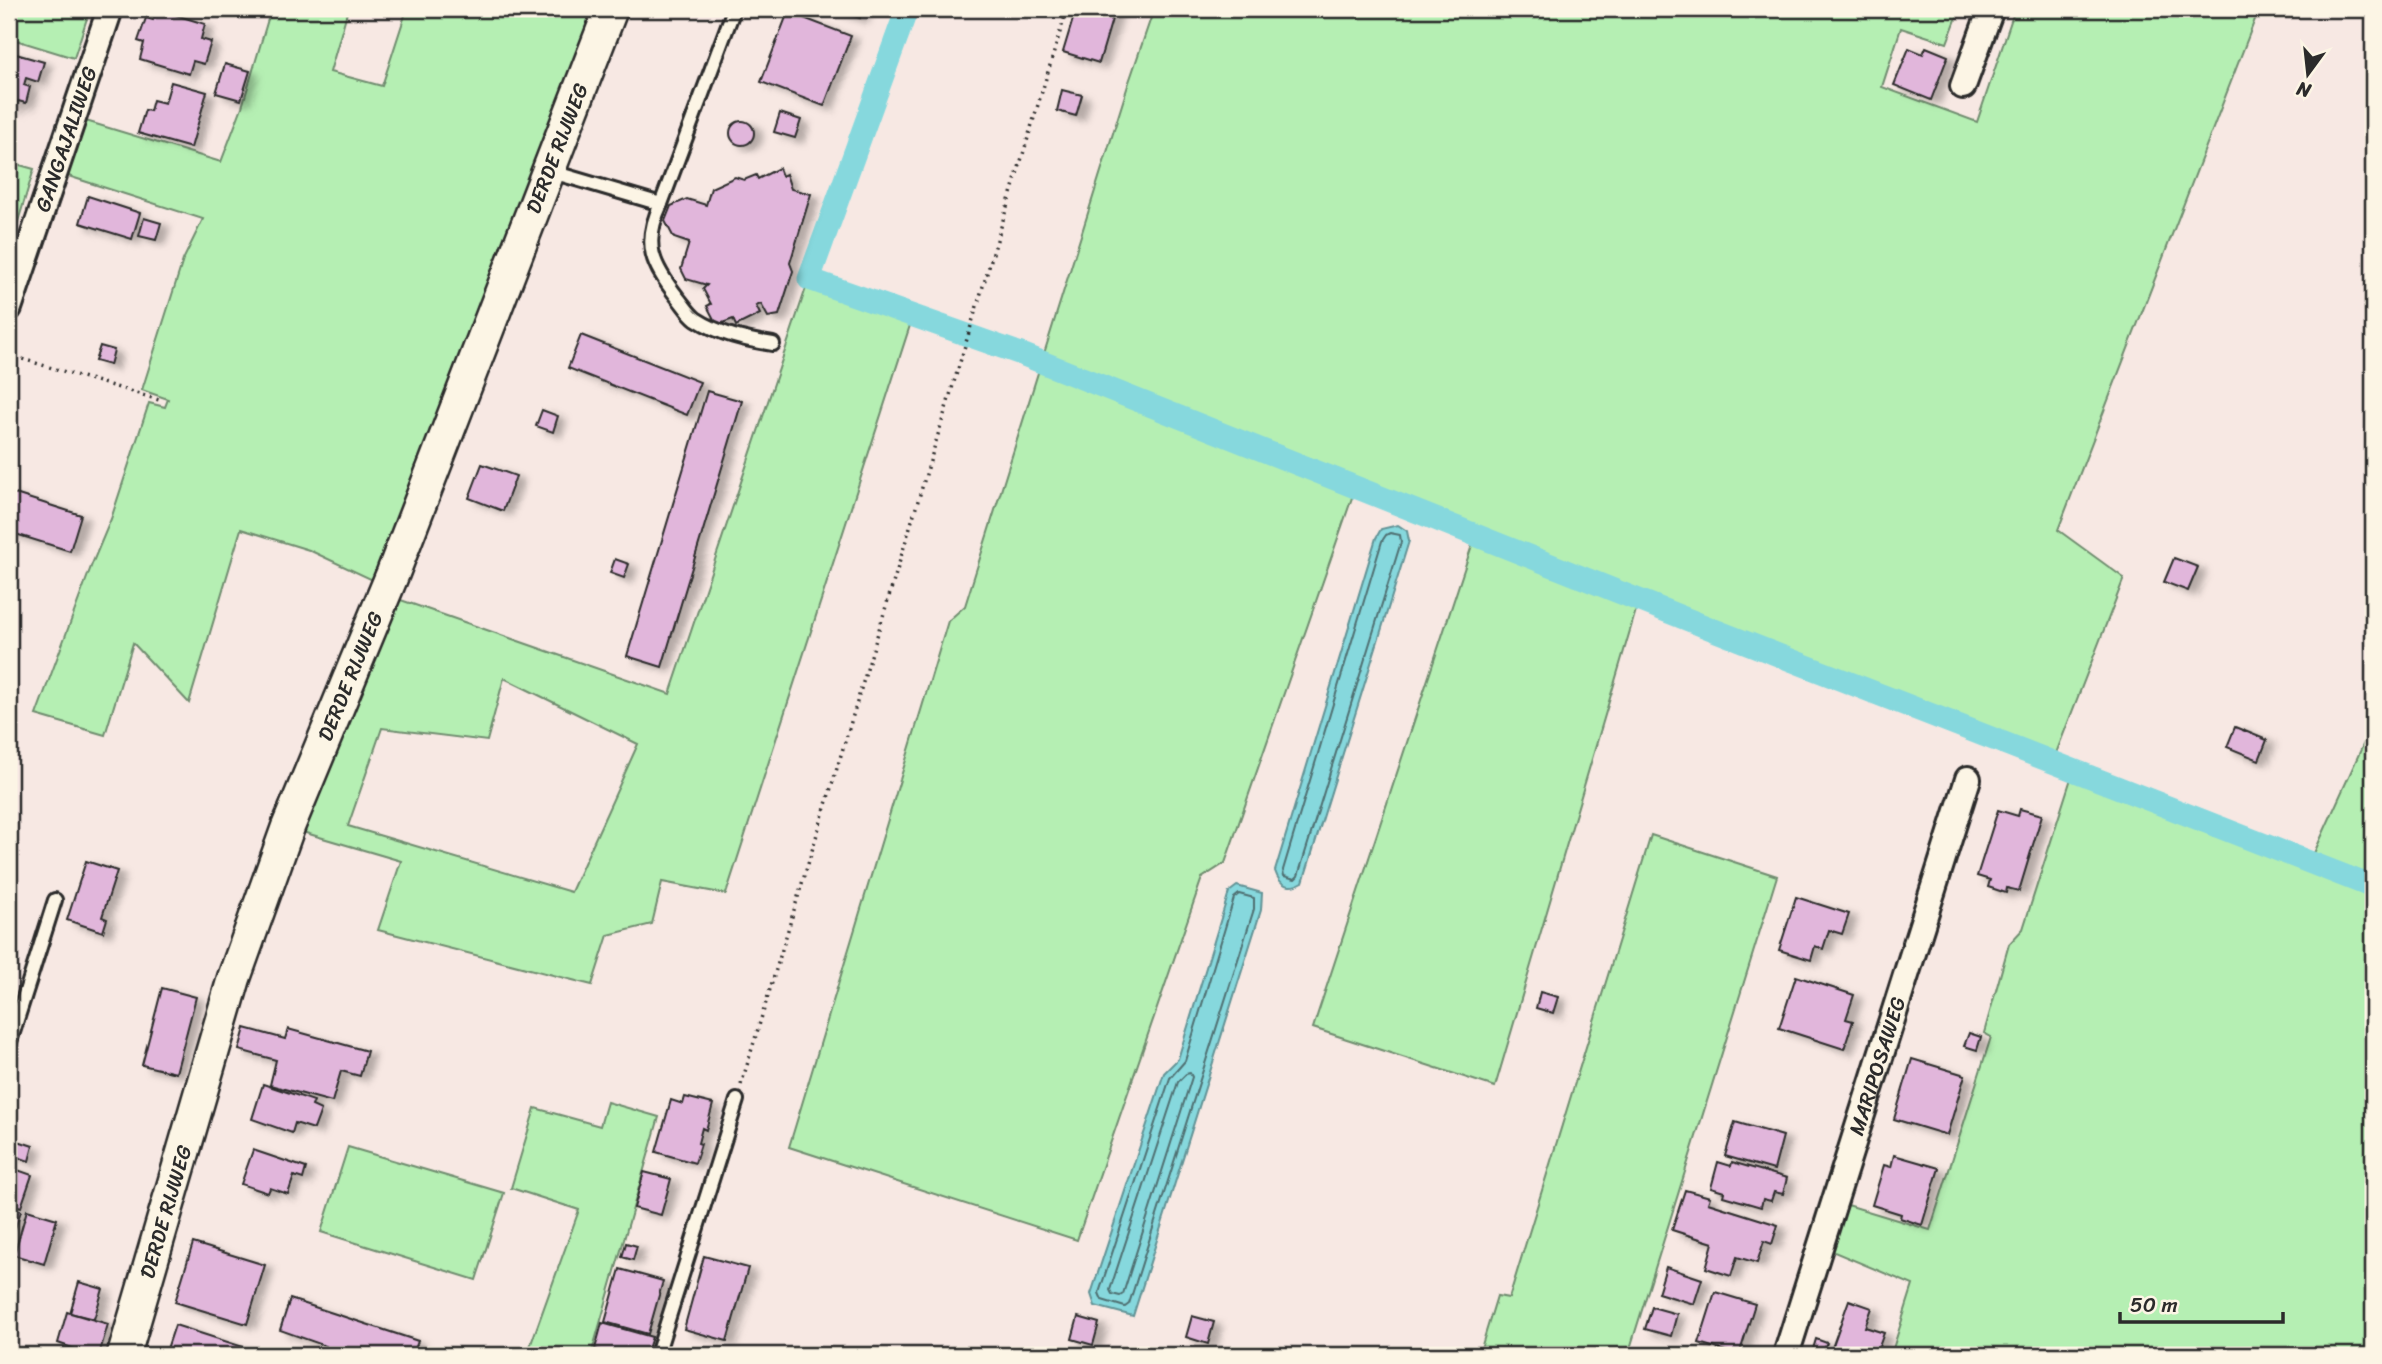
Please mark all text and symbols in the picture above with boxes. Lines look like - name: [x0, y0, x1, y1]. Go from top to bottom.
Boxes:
- north arrow: [2274, 38, 2344, 108]
- street label: GANGAJALIWEG: [24, 62, 108, 217]
- text: N: [2292, 72, 2315, 108]
- street label: DERDE RIJWEG: [515, 78, 600, 219]
- street label: DERDE RIJWEG: [306, 606, 394, 747]
- street label: MARIPOSAWEG: [1837, 992, 1917, 1140]
- street label: DERDE RIJWEG: [128, 1141, 203, 1283]
- scale bar: [2120, 1280, 2282, 1324]
- text: 50 m: [2130, 1286, 2178, 1324]

